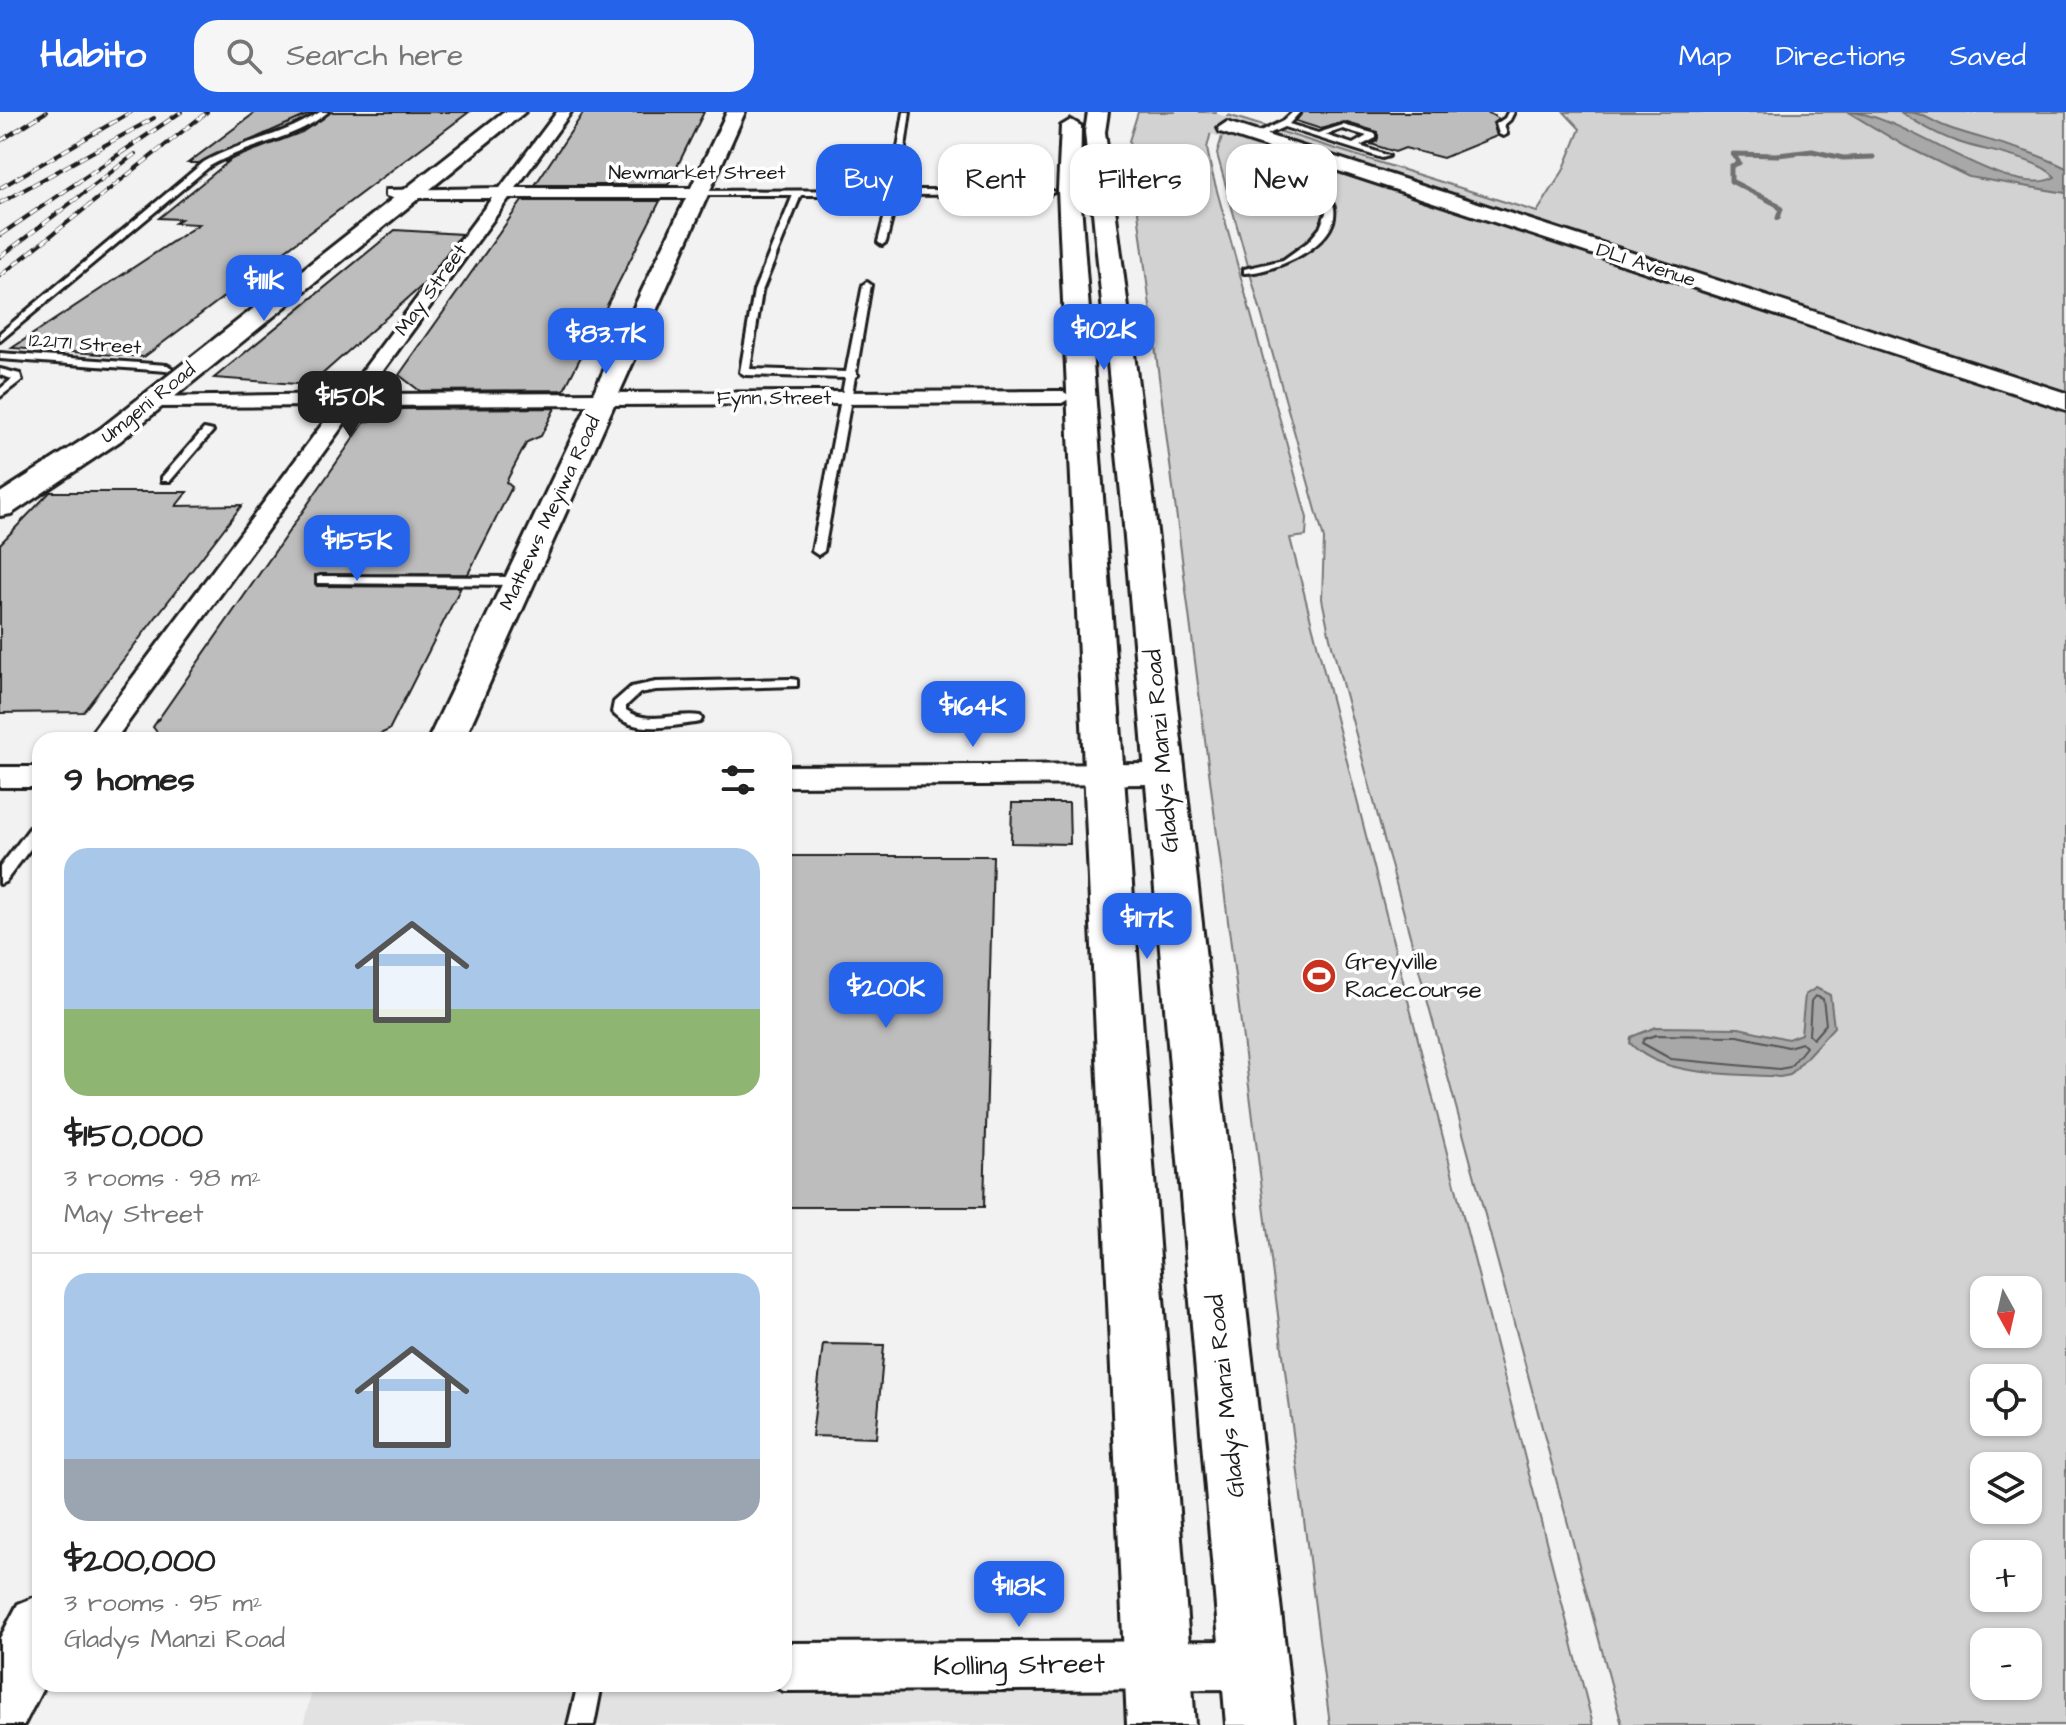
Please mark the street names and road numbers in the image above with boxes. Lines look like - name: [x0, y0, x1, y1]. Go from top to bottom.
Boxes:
- street label: Newmarket Street: [608, 159, 786, 187]
- street label: DLI Avenue: [1593, 236, 1699, 294]
- street label: May Street: [388, 238, 475, 342]
- street label: 122171 Street: [28, 326, 142, 362]
- street label: Umgeni Road: [95, 356, 202, 451]
- street label: Fynn Street: [717, 384, 831, 413]
- street label: Mathews Meyiwa Road: [493, 411, 608, 615]
- street label: Gladys Manzi Road: [1136, 648, 1189, 854]
- street label: Gladys Manzi Road: [1198, 1293, 1255, 1499]
- street label: Kolling Street: [933, 1644, 1106, 1687]

